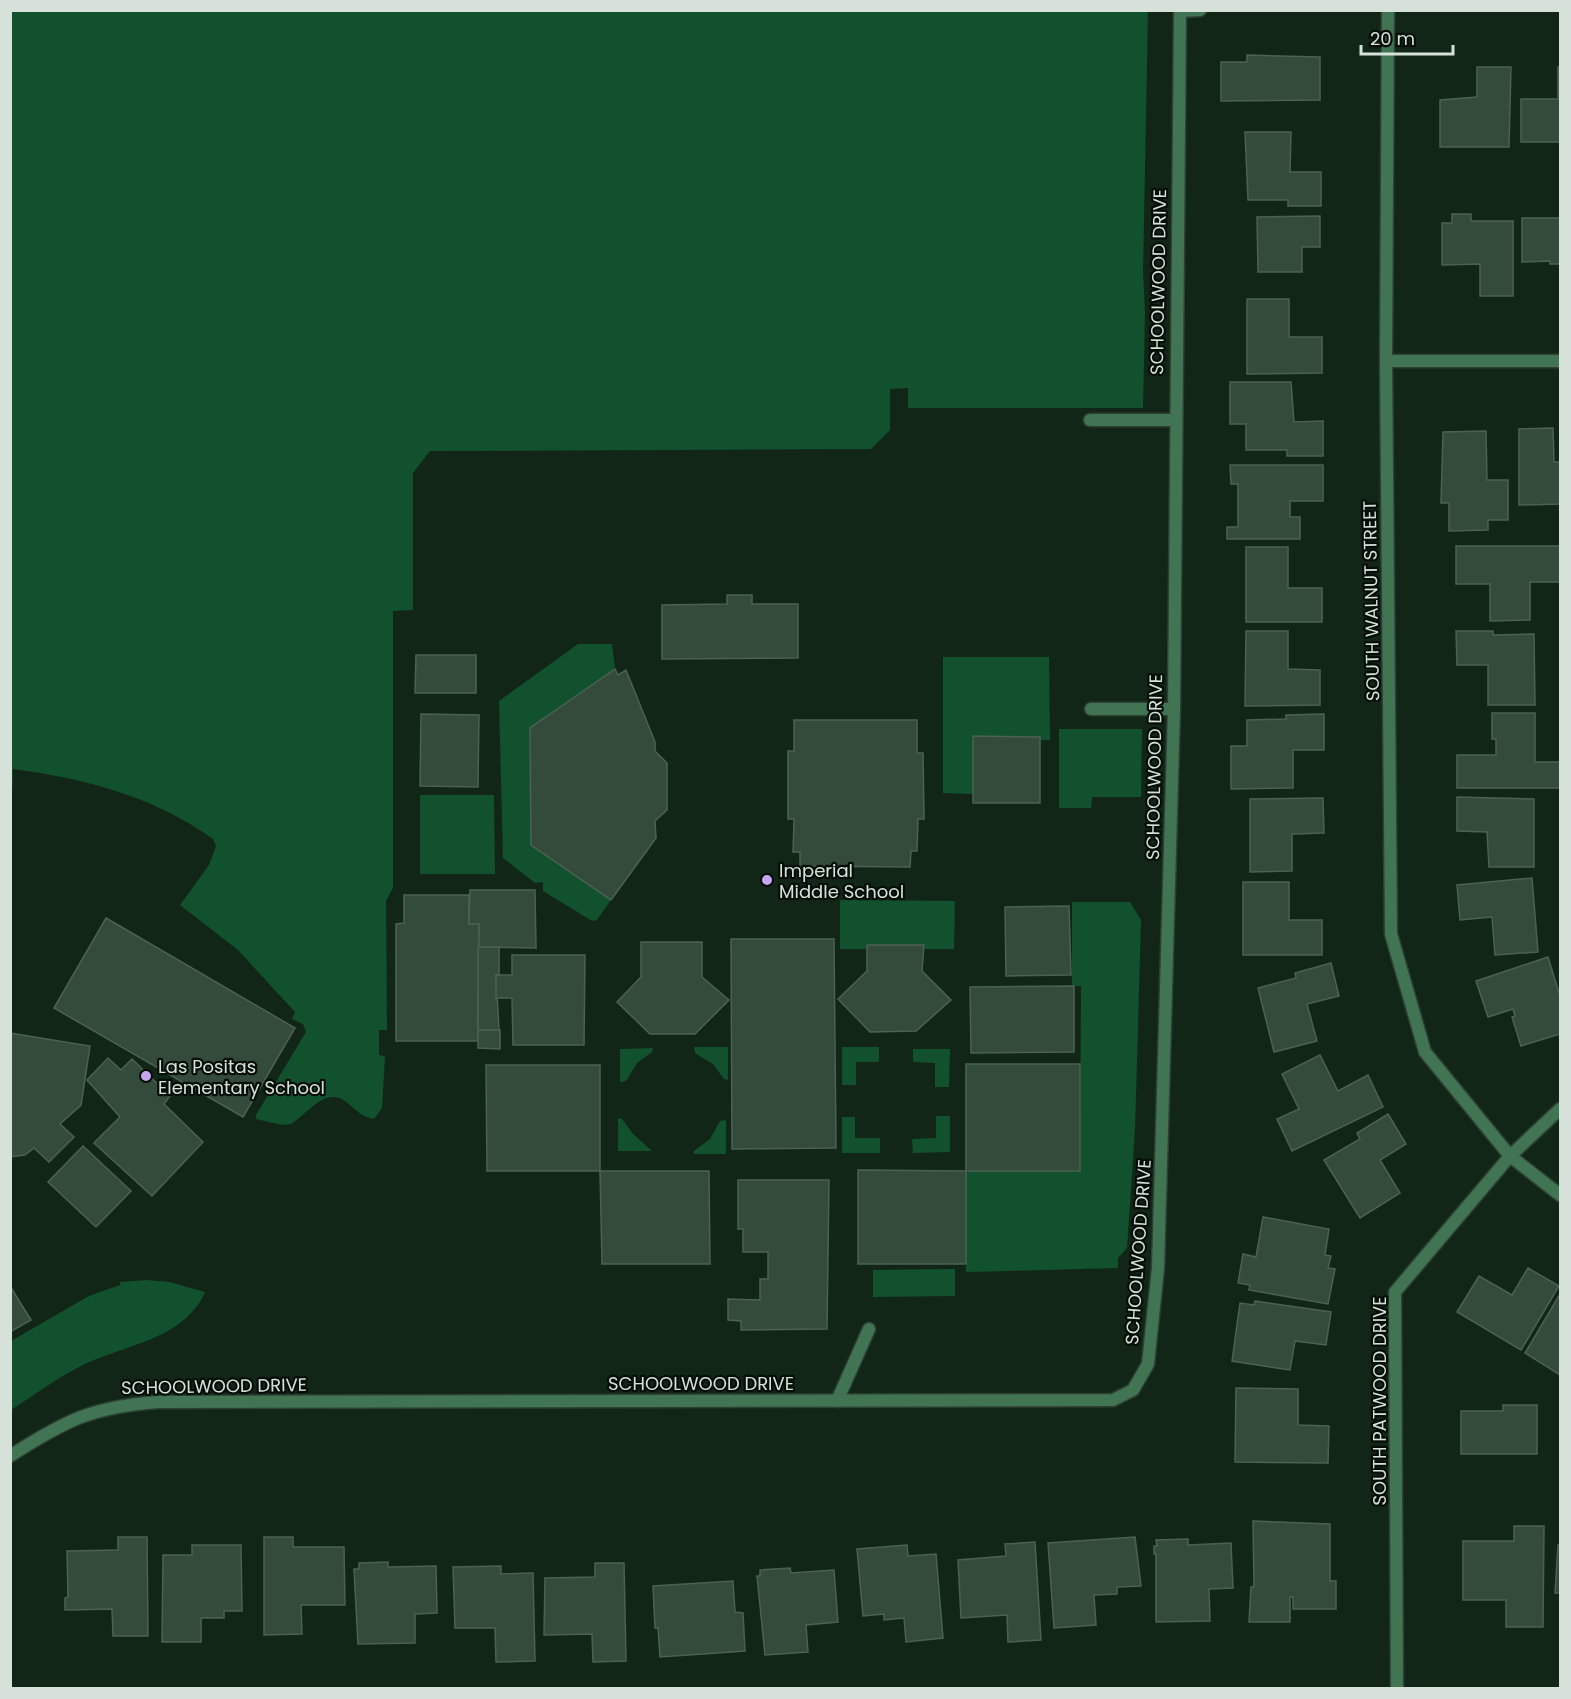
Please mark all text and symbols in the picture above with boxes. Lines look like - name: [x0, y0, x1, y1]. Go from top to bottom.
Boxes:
- scale bar: [1361, 18, 1452, 56]
- text: 20 m: [1370, 26, 1415, 51]
- street label: SCHOOLWOOD DRIVE: [1144, 189, 1172, 375]
- street label: SOUTH WALNUT STREET: [1357, 500, 1385, 701]
- street label: SCHOOLWOOD DRIVE: [1140, 674, 1168, 860]
- place label: Imperial Middle School: [779, 858, 904, 904]
- marker: Imperial Middle School: [760, 873, 774, 887]
- place label: Las Positas Elementary School: [158, 1054, 325, 1100]
- marker: Las Positas Elementary School: [139, 1069, 153, 1083]
- street label: SCHOOLWOOD DRIVE: [1119, 1158, 1157, 1346]
- street label: SOUTH PATWOOD DRIVE: [1367, 1296, 1392, 1506]
- street label: SCHOOLWOOD DRIVE: [608, 1371, 794, 1396]
- street label: SCHOOLWOOD DRIVE: [121, 1372, 307, 1400]

